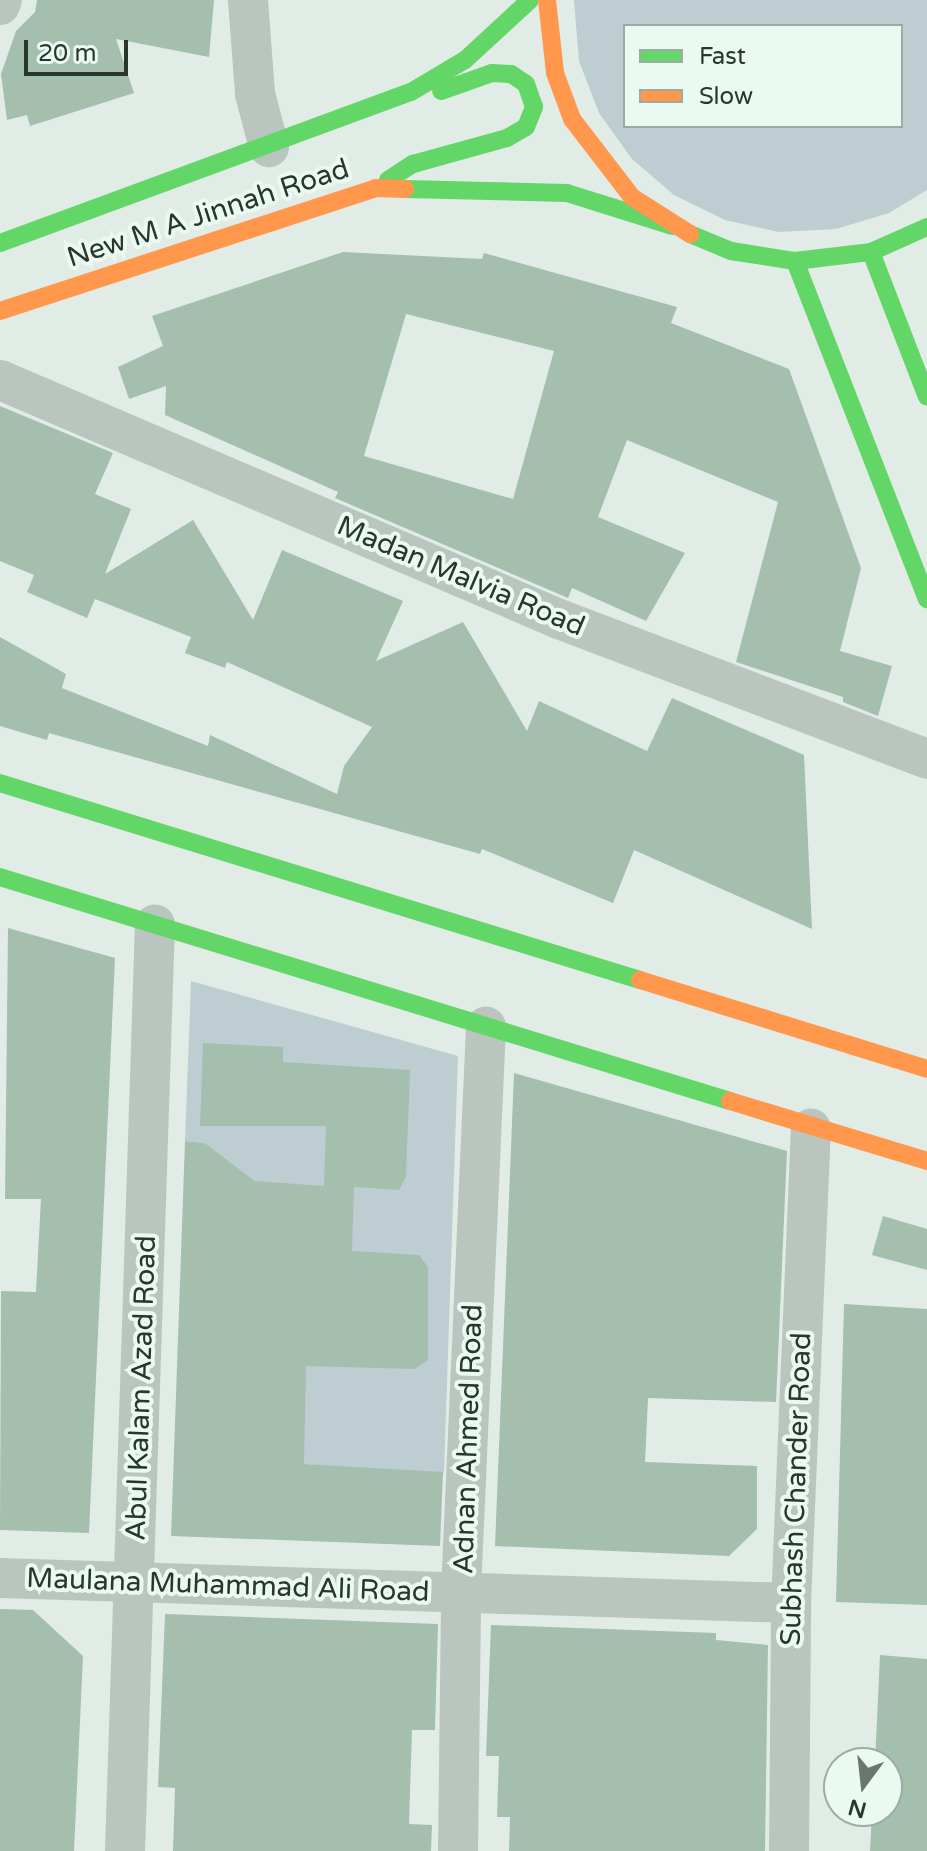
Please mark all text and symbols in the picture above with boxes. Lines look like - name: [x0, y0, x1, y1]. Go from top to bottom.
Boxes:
- scale bar: [28, 24, 132, 74]
- legend: [623, 24, 903, 128]
- text: 20 m: [38, 39, 96, 68]
- text: Fast: [699, 42, 746, 71]
- text: Slow: [699, 82, 753, 111]
- street label: New M A Jinnah Road: [63, 152, 353, 274]
- street label: Madan Malvia Road: [332, 509, 590, 643]
- street label: Abul Kalam Azad Road: [119, 1235, 163, 1541]
- street label: Adnan Ahmed Road: [446, 1304, 490, 1574]
- street label: Subhash Chander Road: [774, 1332, 818, 1646]
- street label: Maulana Muhammad Ali Road: [26, 1561, 430, 1609]
- north arrow: [823, 1747, 903, 1827]
- text: N: [845, 1793, 869, 1823]

